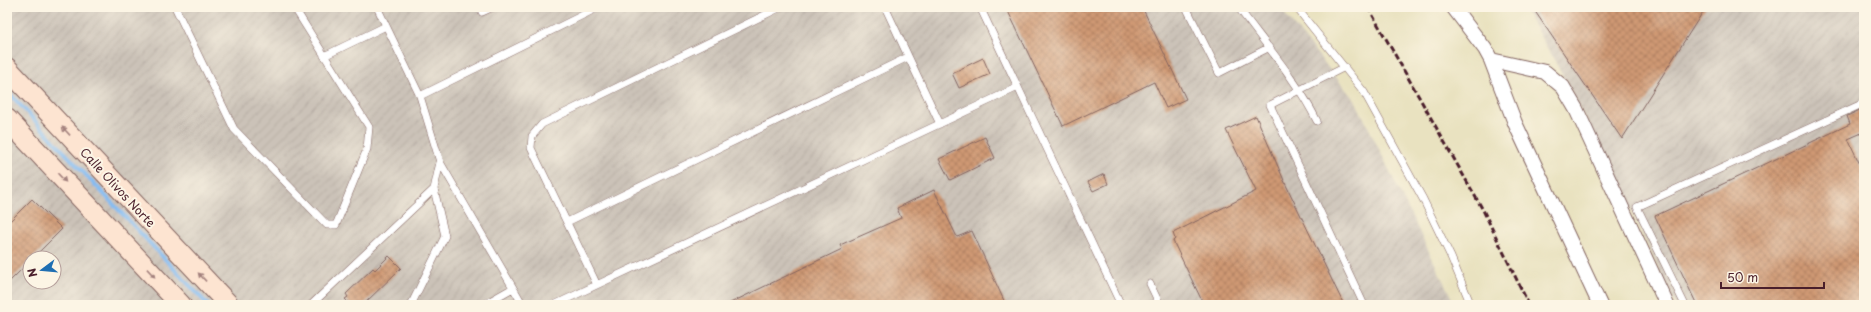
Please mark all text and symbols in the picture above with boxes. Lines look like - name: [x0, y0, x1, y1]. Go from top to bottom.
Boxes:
- one-way arrow: [61, 125, 70, 136]
- street label: Calle Olivos Norte: [76, 143, 160, 231]
- one-way arrow: [57, 173, 67, 183]
- north arrow: [22, 250, 62, 290]
- scale bar: [1721, 264, 1824, 290]
- text: N: [22, 266, 41, 279]
- one-way arrow: [146, 268, 156, 278]
- text: 50 m: [1727, 268, 1758, 286]
- one-way arrow: [198, 272, 207, 281]

